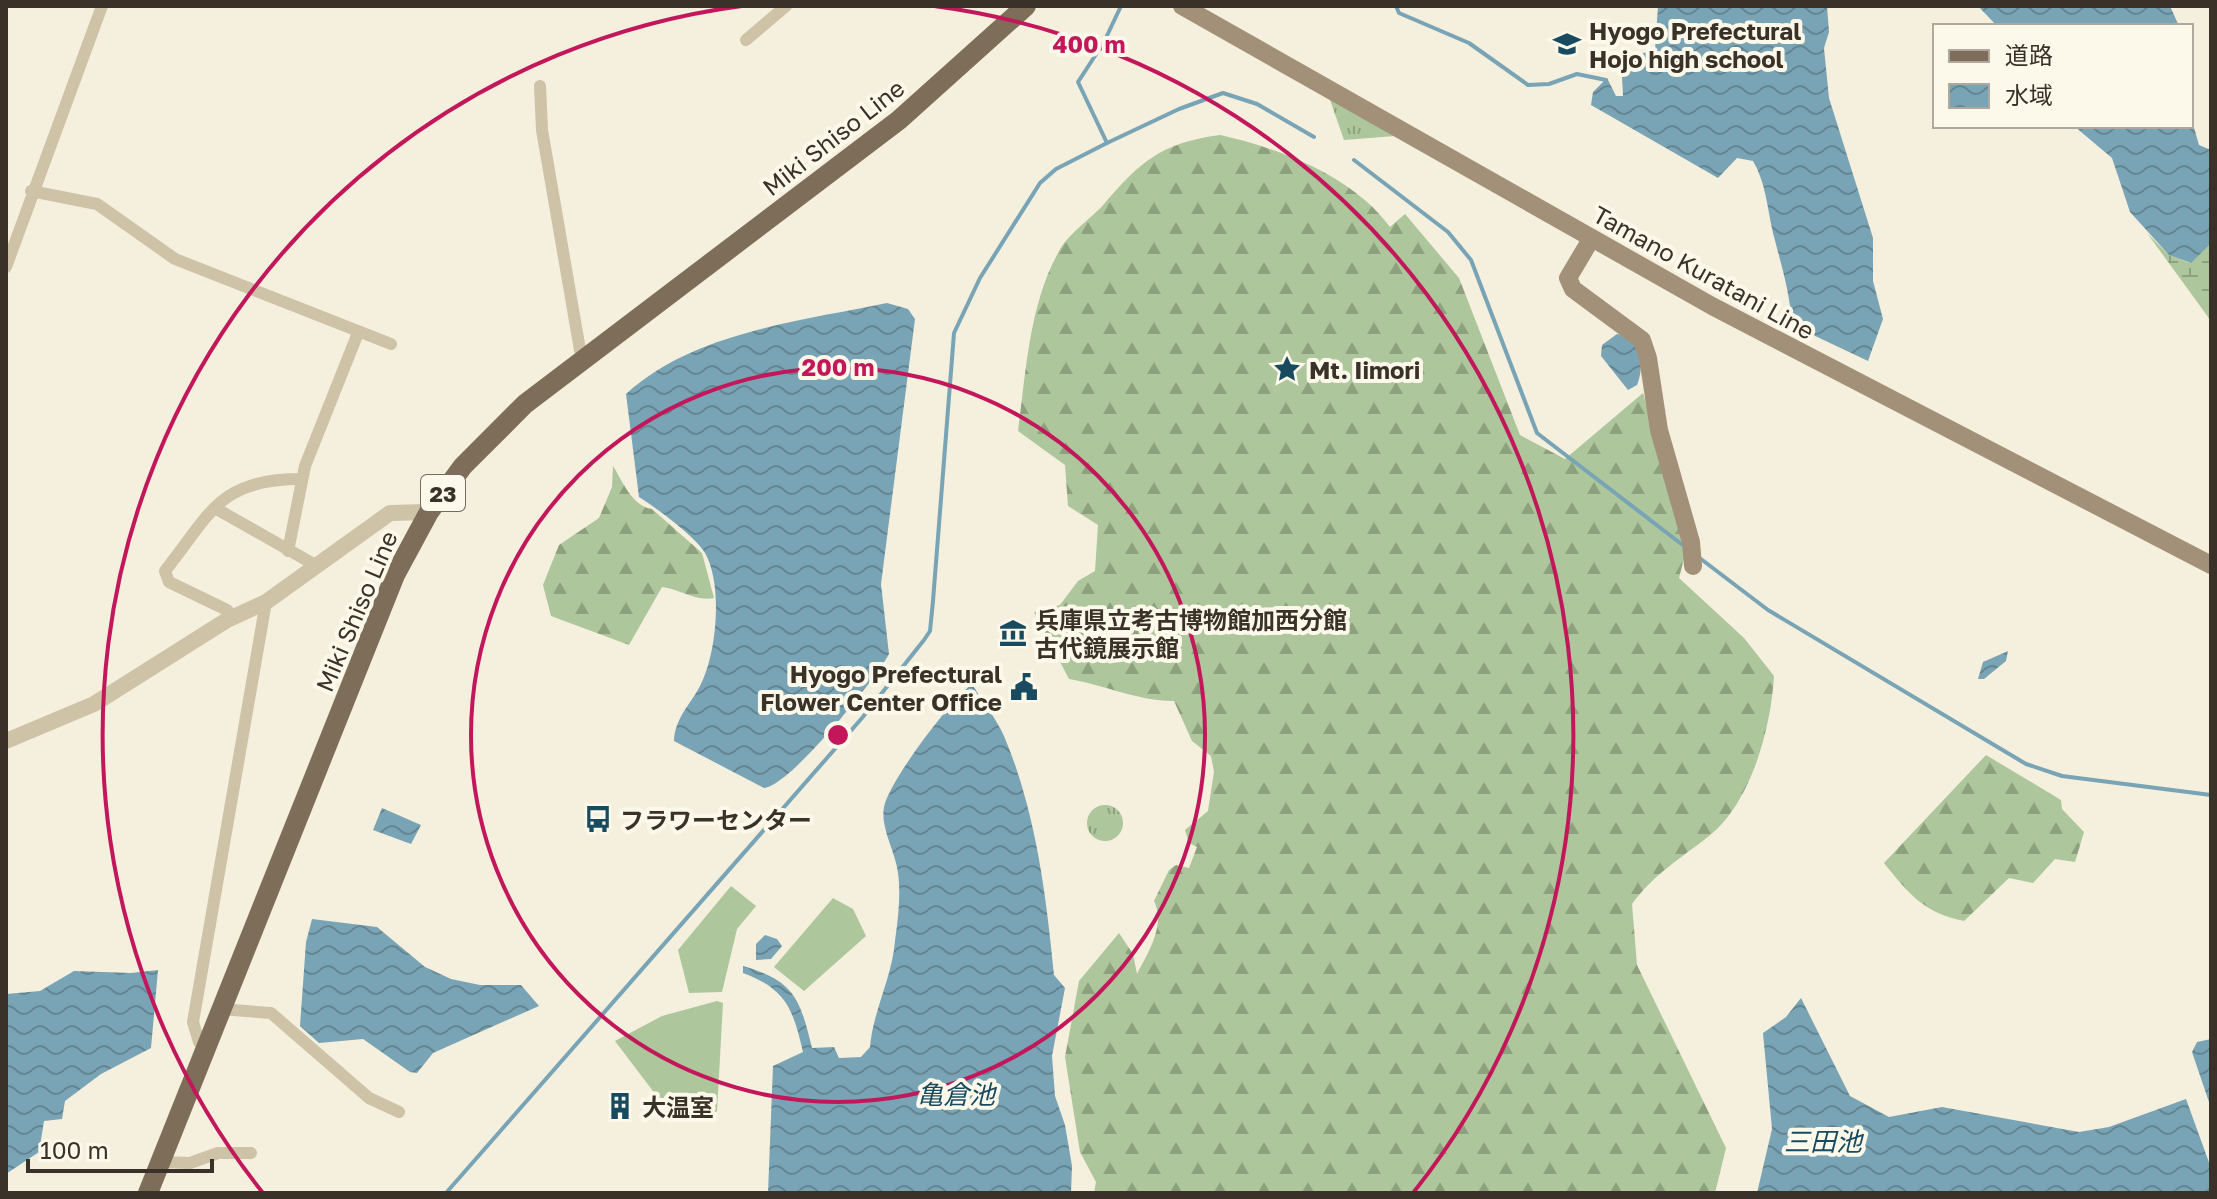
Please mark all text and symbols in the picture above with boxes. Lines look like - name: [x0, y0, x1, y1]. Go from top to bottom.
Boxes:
- place label: Hyogo Prefectural Hojo high school: [1589, 16, 1801, 73]
- legend: [1933, 24, 2193, 128]
- text: 400 m: [1052, 29, 1126, 58]
- school or university icon: Hyogo Prefectural Hojo high school: [1552, 29, 1582, 59]
- text: 道路: [2005, 40, 2053, 69]
- street label: Miki Shiso Line: [756, 73, 910, 201]
- text: 水域: [2005, 80, 2053, 109]
- street label: Tamano Kuratani Line: [1588, 199, 1820, 345]
- text: 200 m: [802, 352, 874, 381]
- place icon: Mt. Iimori: [1272, 354, 1302, 384]
- place label: Mt. Iimori: [1309, 355, 1420, 384]
- road number: 23: [421, 475, 465, 511]
- street label: Miki Shiso Line: [309, 526, 403, 696]
- place label: 兵庫県立考古博物館加西分館 古代鏡展示館: [1035, 605, 1347, 662]
- museum icon: 兵庫県立考古博物館加西分館 古代鏡展示館: [998, 618, 1028, 648]
- place label: Hyogo Prefectural Flower Center Office: [760, 659, 1002, 716]
- public building icon: Hyogo Prefectural Flower Center Office: [1009, 672, 1039, 702]
- centre of rings: [824, 721, 852, 749]
- bus stop icon: フラワーセンター: [583, 804, 613, 834]
- place label: フラワーセンター: [620, 805, 812, 834]
- water label: 亀倉池: [917, 1079, 998, 1110]
- building icon: 大温室: [605, 1091, 635, 1121]
- place label: 大温室: [642, 1092, 714, 1121]
- scale bar: [28, 1123, 212, 1173]
- water label: 三田池: [1784, 1126, 1865, 1157]
- text: 100 m: [40, 1135, 109, 1164]

